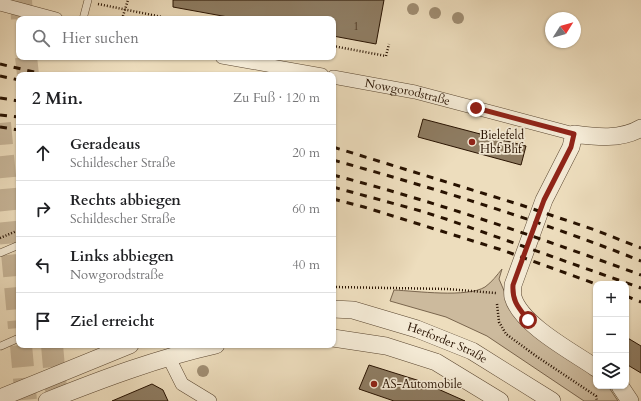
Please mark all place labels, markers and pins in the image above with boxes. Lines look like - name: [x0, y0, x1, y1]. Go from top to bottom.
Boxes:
- place label: Bielefeld Hbf Bhf: [480, 127, 525, 157]
- marker: Bielefeld Hbf Bhf: [467, 137, 477, 147]
- place label: AS-Automobile: [382, 376, 462, 392]
- marker: AS-Automobile: [369, 379, 379, 389]

